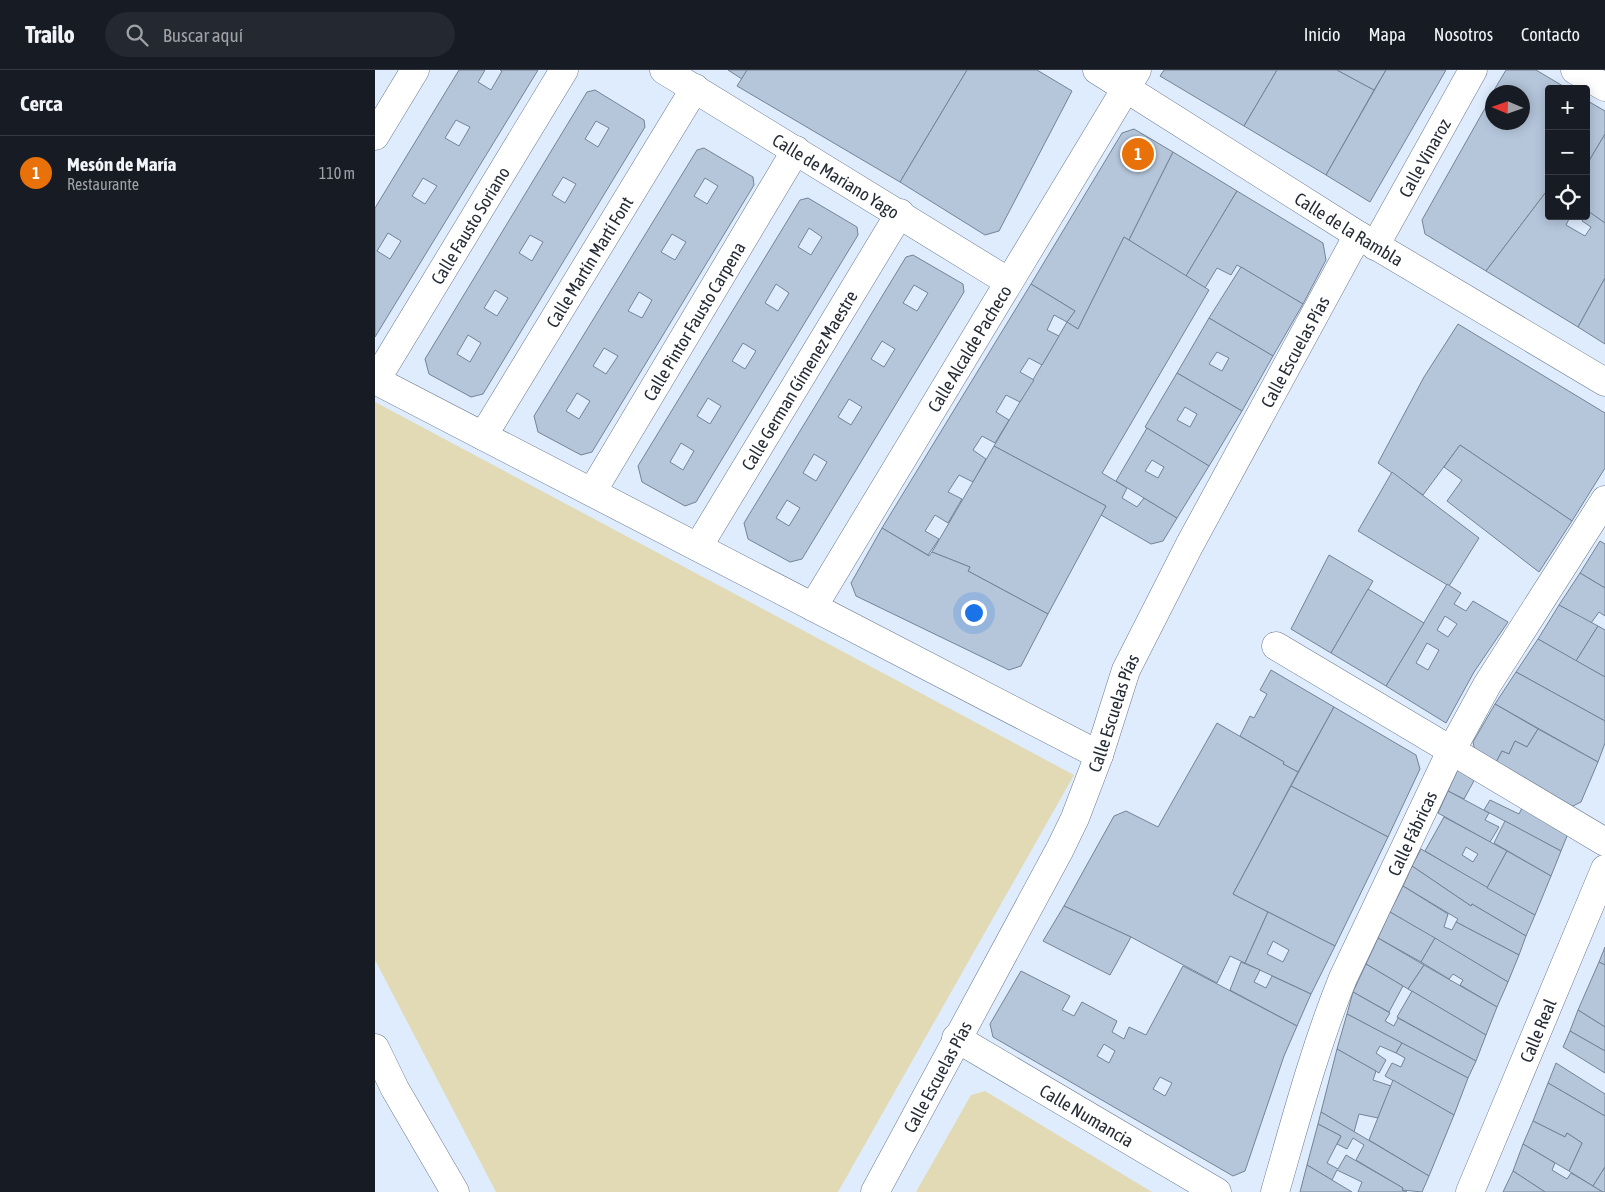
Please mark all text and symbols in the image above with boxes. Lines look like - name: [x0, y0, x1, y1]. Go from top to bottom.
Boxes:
- search box: [105, 12, 455, 57]
- text: Trailo: [25, 21, 75, 48]
- icon: search: [123, 21, 151, 49]
- text: Buscar aquí: [163, 24, 243, 46]
- text: Inicio: [1304, 24, 1340, 45]
- text: Mapa: [1368, 24, 1406, 45]
- text: Nosotros: [1434, 24, 1493, 45]
- text: Contacto: [1521, 24, 1580, 45]
- north arrow: [1485, 85, 1530, 130]
- map controls: [1545, 85, 1590, 220]
- button: +: [1545, 85, 1590, 130]
- text: Cerca: [20, 91, 63, 115]
- street label: Calle Vinaroz: [1394, 114, 1455, 201]
- street label: Calle de Mariano Yago: [769, 129, 903, 223]
- button: −: [1545, 130, 1590, 175]
- pin: 1: [1122, 135, 1154, 173]
- text: Mesón de María: [67, 153, 176, 175]
- street label: Calle Fausto Soriano: [426, 163, 514, 288]
- text: 1: [32, 164, 40, 182]
- text: 110 m: [319, 164, 355, 182]
- text: Restaurante: [67, 175, 139, 193]
- button: locate: [1545, 175, 1590, 220]
- street label: Calle de la Rambla: [1291, 187, 1407, 270]
- street label: Calle Martín Martí Font: [541, 193, 637, 331]
- street label: Calle Pintor Fausto Carpena: [639, 238, 749, 404]
- street label: Calle Alcalde Pacheco: [923, 281, 1015, 416]
- street label: Calle German Gímenez Maestre: [736, 286, 861, 474]
- street label: Calle Escuelas Pías: [1256, 292, 1333, 411]
- your location: [961, 600, 987, 626]
- street label: Calle Escuelas Pías: [1083, 650, 1143, 775]
- street label: Calle Fábricas: [1383, 788, 1441, 879]
- street label: Calle Real: [1515, 995, 1560, 1065]
- street label: Calle Escuelas Pías: [899, 1017, 976, 1136]
- street label: Calle Numancia: [1036, 1079, 1138, 1151]

